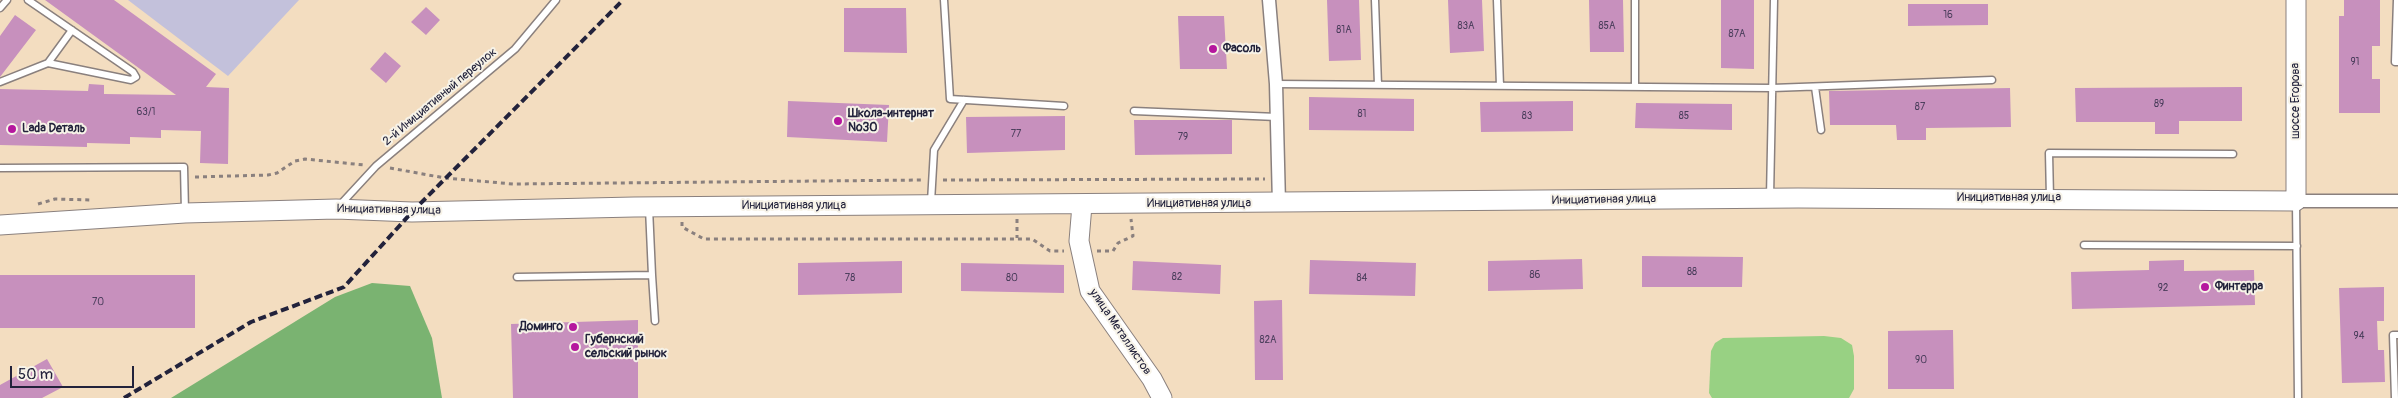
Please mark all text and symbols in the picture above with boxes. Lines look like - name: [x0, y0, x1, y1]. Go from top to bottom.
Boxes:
- house number: 16: [1943, 9, 1953, 21]
- house number: 83А: [1457, 20, 1475, 32]
- house number: 85А: [1599, 20, 1615, 32]
- house number: 81А: [1336, 24, 1352, 36]
- house number: 87А: [1729, 28, 1745, 40]
- place label: Фасоль: [1223, 42, 1261, 56]
- marker: Фасоль: [1207, 43, 1219, 55]
- street label: 2-й Инициативный переулок: [380, 45, 500, 149]
- house number: 91: [2350, 56, 2360, 68]
- street label: шоссе Егорова: [2289, 63, 2303, 139]
- house number: 89: [2154, 98, 2164, 110]
- house number: 87: [1915, 101, 1925, 113]
- house number: 63/1: [137, 106, 155, 118]
- place label: Школа-интернат №30: [848, 107, 934, 135]
- house number: 81: [1358, 108, 1366, 120]
- house number: 83: [1522, 110, 1532, 122]
- house number: 85: [1679, 110, 1689, 122]
- marker: Школа-интернат №30: [832, 115, 844, 127]
- place label: Lada Dеталь: [22, 122, 85, 136]
- marker: Lada Dеталь: [6, 123, 18, 135]
- house number: 77: [1011, 128, 1021, 140]
- house number: 79: [1178, 131, 1188, 143]
- street label: Инициативная улица: [1957, 191, 2061, 205]
- street label: Инициативная улица: [1552, 192, 1656, 208]
- street label: Инициативная улица: [1147, 197, 1251, 211]
- street label: Инициативная улица: [742, 199, 846, 213]
- street label: Инициативная улица: [337, 202, 441, 218]
- house number: 88: [1687, 266, 1697, 278]
- house number: 86: [1530, 269, 1540, 281]
- house number: 82: [1172, 271, 1182, 283]
- house number: 78: [845, 272, 855, 284]
- house number: 80: [1006, 272, 1018, 284]
- house number: 84: [1357, 272, 1367, 284]
- place label: Финтерра: [2215, 280, 2263, 294]
- marker: Финтерра: [2199, 281, 2211, 293]
- house number: 92: [2158, 282, 2168, 294]
- street label: улица Металлистов: [1086, 286, 1154, 378]
- house number: 70: [92, 296, 104, 308]
- place label: Доминго: [520, 320, 563, 334]
- marker: Доминго: [567, 321, 579, 333]
- house number: 94: [2354, 330, 2364, 342]
- place label: Губернский сельский рынок: [585, 333, 667, 361]
- house number: 82А: [1259, 334, 1277, 346]
- marker: Губернский сельский рынок: [569, 341, 581, 353]
- house number: 90: [1915, 354, 1927, 366]
- scale bar: [12, 356, 136, 388]
- text: 50 m: [18, 365, 53, 384]

